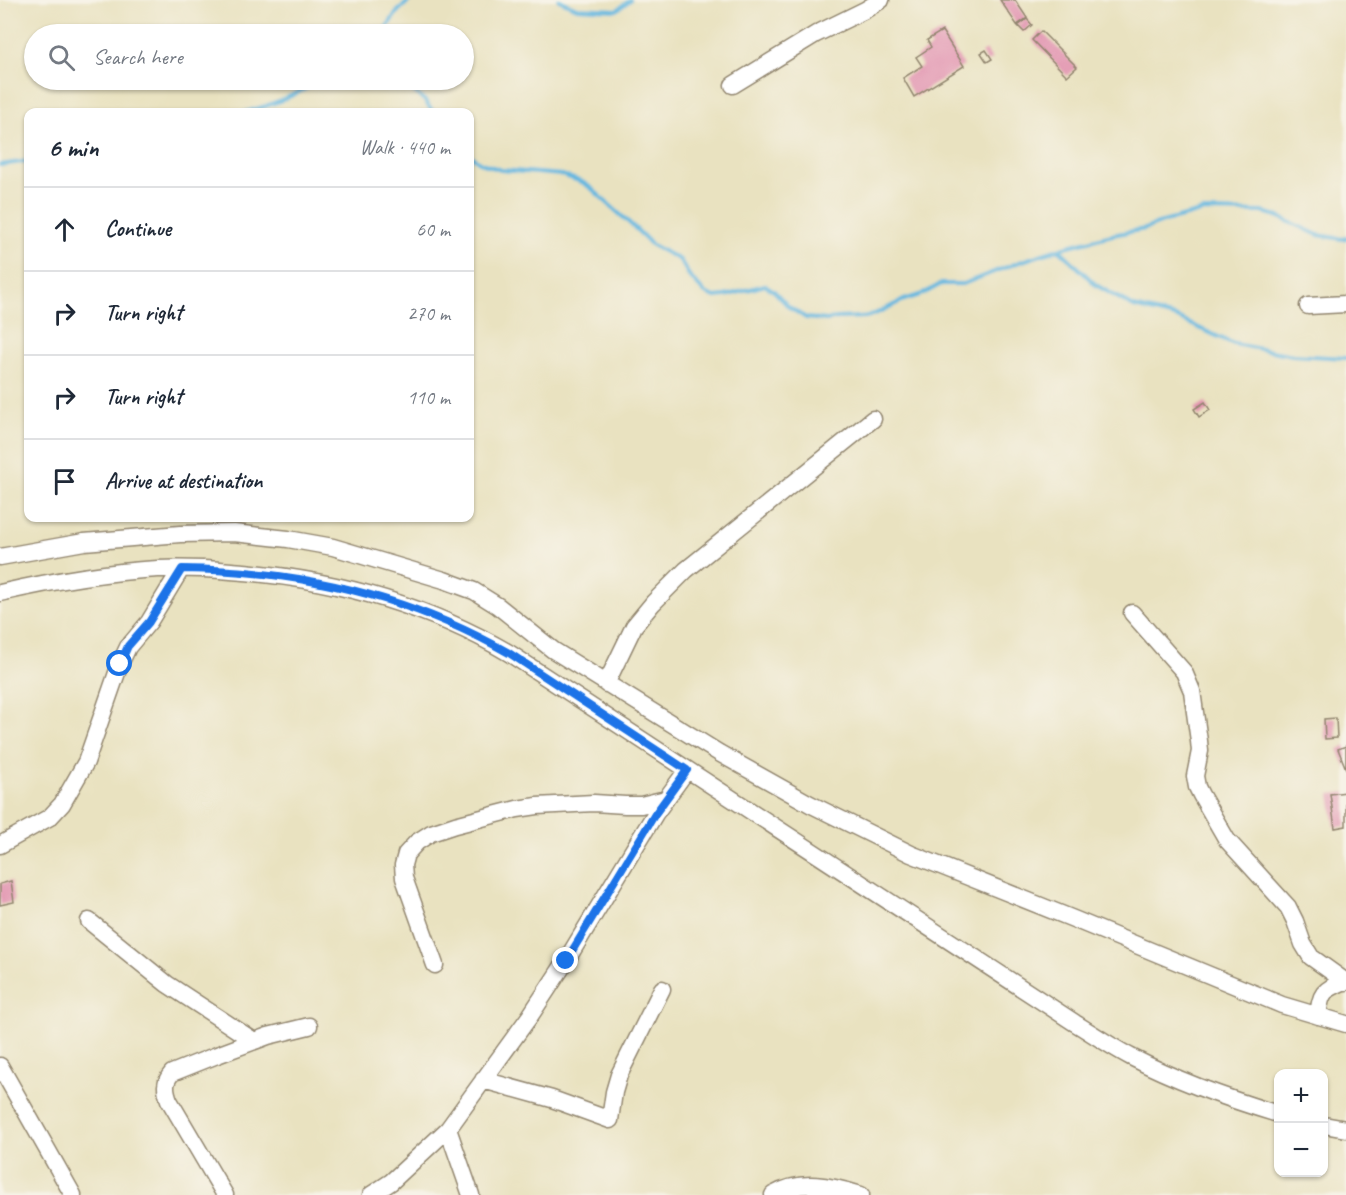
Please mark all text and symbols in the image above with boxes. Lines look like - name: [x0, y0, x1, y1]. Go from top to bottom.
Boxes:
- search box: [24, 24, 474, 90]
- icon: search: [45, 41, 78, 74]
- text: Search here: [93, 43, 183, 71]
- text: 6 min: [48, 131, 98, 164]
- text: Walk · 440 m: [360, 135, 450, 160]
- icon: ahead: [48, 213, 81, 246]
- text: Continue: [105, 215, 171, 243]
- text: 60 m: [416, 217, 450, 242]
- icon: right: [48, 297, 81, 330]
- text: Turn right: [105, 299, 182, 327]
- text: 270 m: [407, 301, 450, 326]
- icon: right: [48, 381, 81, 414]
- text: Turn right: [105, 383, 182, 411]
- text: 110 m: [407, 385, 450, 410]
- icon: arrive: [48, 465, 81, 498]
- text: Arrive at destination: [105, 467, 262, 495]
- route start: [106, 650, 132, 676]
- route end: [552, 947, 578, 973]
- map controls: [1274, 1069, 1328, 1177]
- button: +: [1274, 1069, 1328, 1123]
- button: −: [1274, 1123, 1328, 1177]

